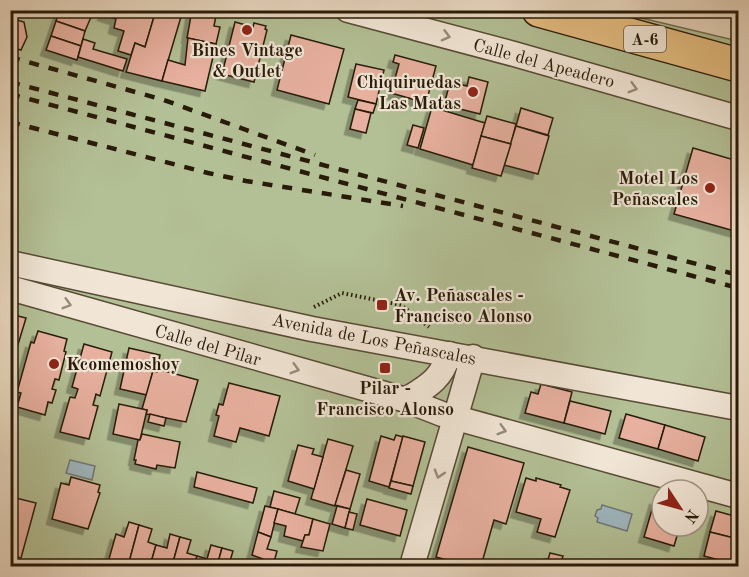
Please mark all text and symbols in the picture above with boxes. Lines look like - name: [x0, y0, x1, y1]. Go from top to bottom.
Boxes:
- marker: Bines Vintage & Outlet: [240, 23, 254, 37]
- road number: A-6: [624, 26, 666, 52]
- one-way arrow: [440, 29, 450, 41]
- street label: Calle del Apeadero: [471, 36, 617, 92]
- place label: Bines Vintage & Outlet: [191, 42, 303, 81]
- place label: Chiquiruedas Las Matas: [356, 74, 461, 113]
- one-way arrow: [628, 81, 638, 93]
- marker: Chiquiruedas Las Matas: [466, 85, 480, 99]
- place label: Motel Los Peñascales: [612, 170, 698, 209]
- marker: Motel Los Peñascales: [703, 181, 717, 195]
- place label: Av. Peñascales - Francisco Alonso: [394, 287, 532, 326]
- one-way arrow: [61, 297, 72, 309]
- marker: Av. Peñascales - Francisco Alonso: [375, 298, 389, 312]
- street label: Avenida de Los Peñascales: [270, 311, 478, 369]
- street label: Calle del Pilar: [152, 322, 264, 370]
- place label: Kcomemoshoy: [66, 356, 180, 374]
- marker: Kcomemoshoy: [47, 357, 61, 371]
- marker: Pilar - Francisco Alonso: [378, 361, 392, 375]
- one-way arrow: [289, 362, 299, 374]
- place label: Pilar - Francisco Alonso: [316, 380, 454, 419]
- one-way arrow: [496, 423, 506, 436]
- one-way arrow: [434, 468, 446, 479]
- north arrow: [650, 478, 710, 538]
- text: N: [680, 506, 701, 526]

